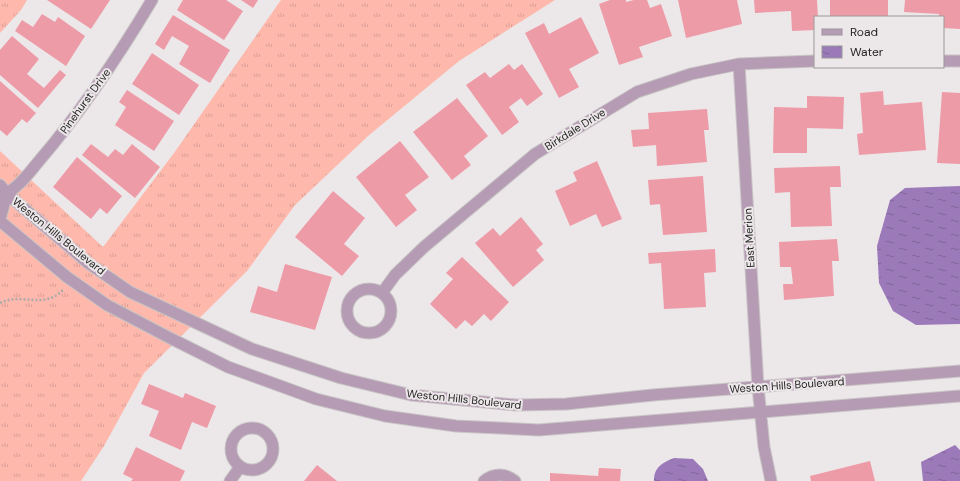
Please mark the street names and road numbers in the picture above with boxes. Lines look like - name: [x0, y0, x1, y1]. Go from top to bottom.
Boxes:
- street label: Pinehurst Drive: [57, 66, 113, 136]
- street label: Birkdale Drive: [542, 105, 608, 153]
- street label: Weston Hills Boulevard: [10, 194, 108, 278]
- street label: East Merion: [740, 208, 758, 268]
- street label: Weston Hills Boulevard: [729, 374, 845, 396]
- street label: Weston Hills Boulevard: [406, 386, 522, 412]

